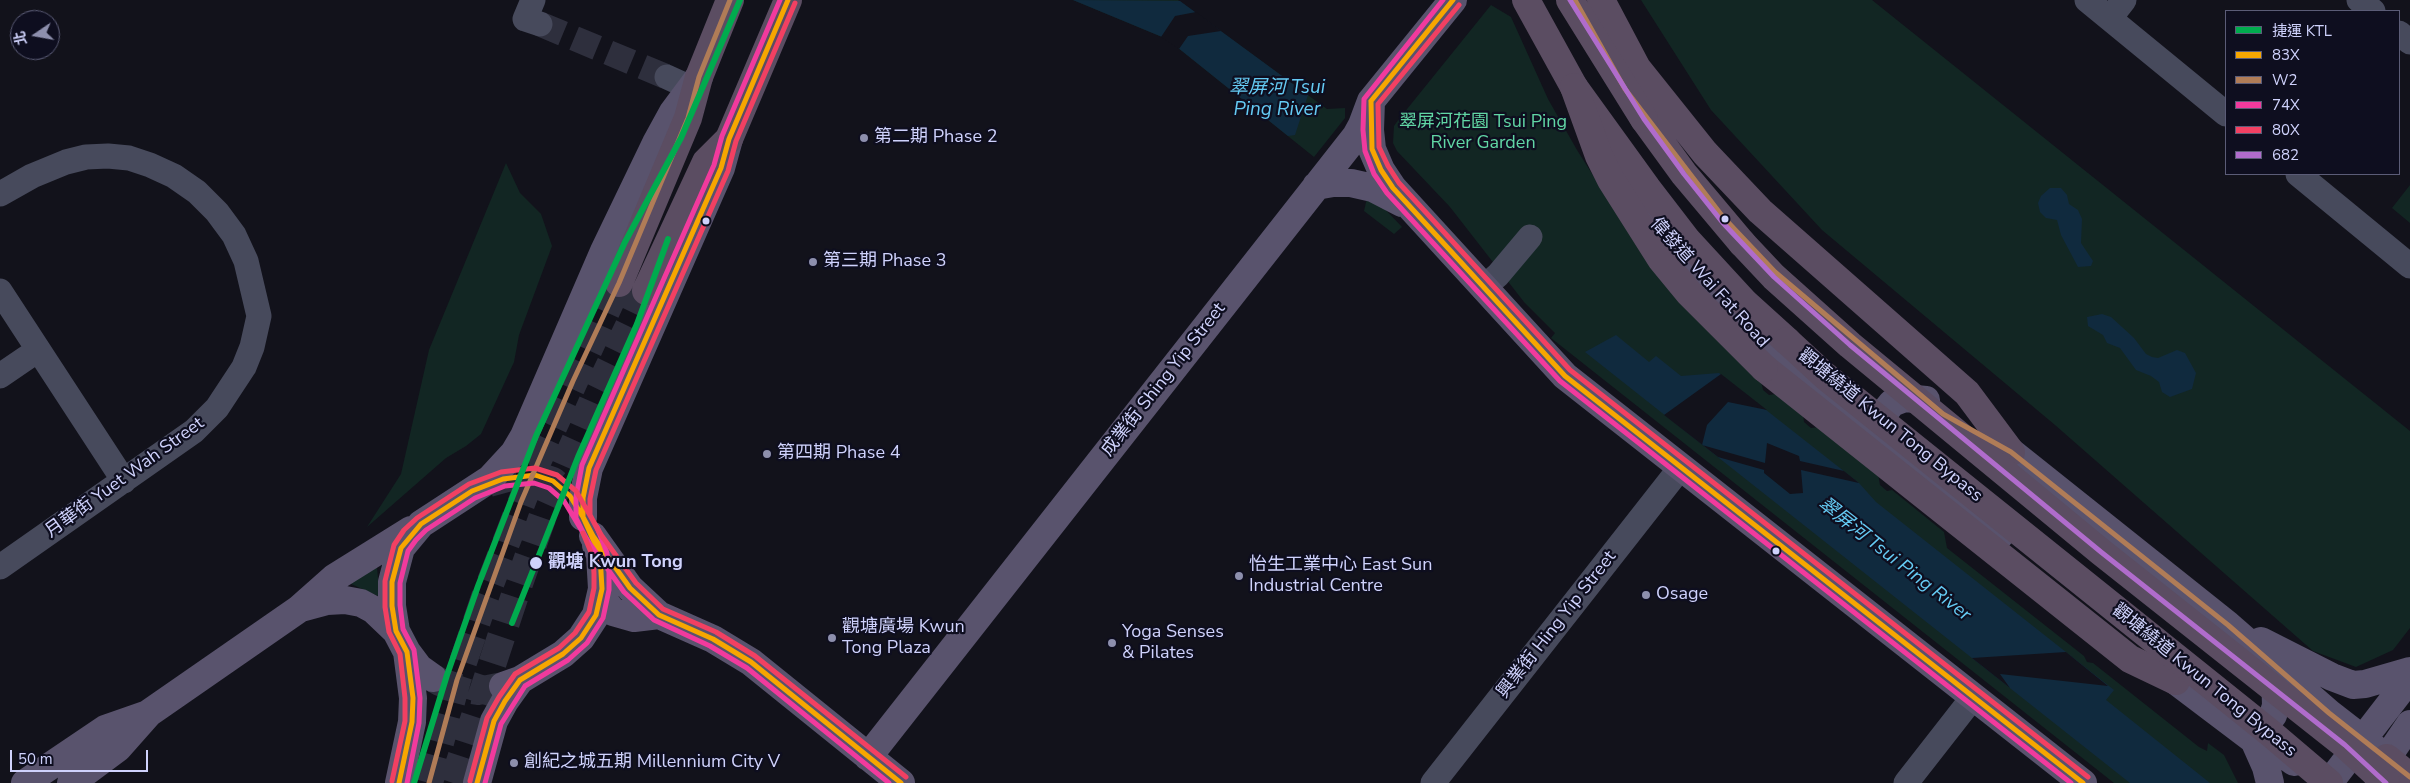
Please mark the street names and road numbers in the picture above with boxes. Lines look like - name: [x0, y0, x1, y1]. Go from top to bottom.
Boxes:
- street label: 偉發道 Wai Fat Road: [1645, 213, 1773, 353]
- street label: 成業街 Shing Yip Street: [1097, 299, 1231, 461]
- street label: 觀塘繞道 Kwun Tong Bypass: [1793, 345, 1987, 507]
- street label: 月華街 Yuet Wah Street: [41, 413, 209, 543]
- street label: 興業街 Hing Yip Street: [1493, 547, 1621, 703]
- street label: 觀塘繞道 Kwun Tong Bypass: [2107, 600, 2301, 762]

